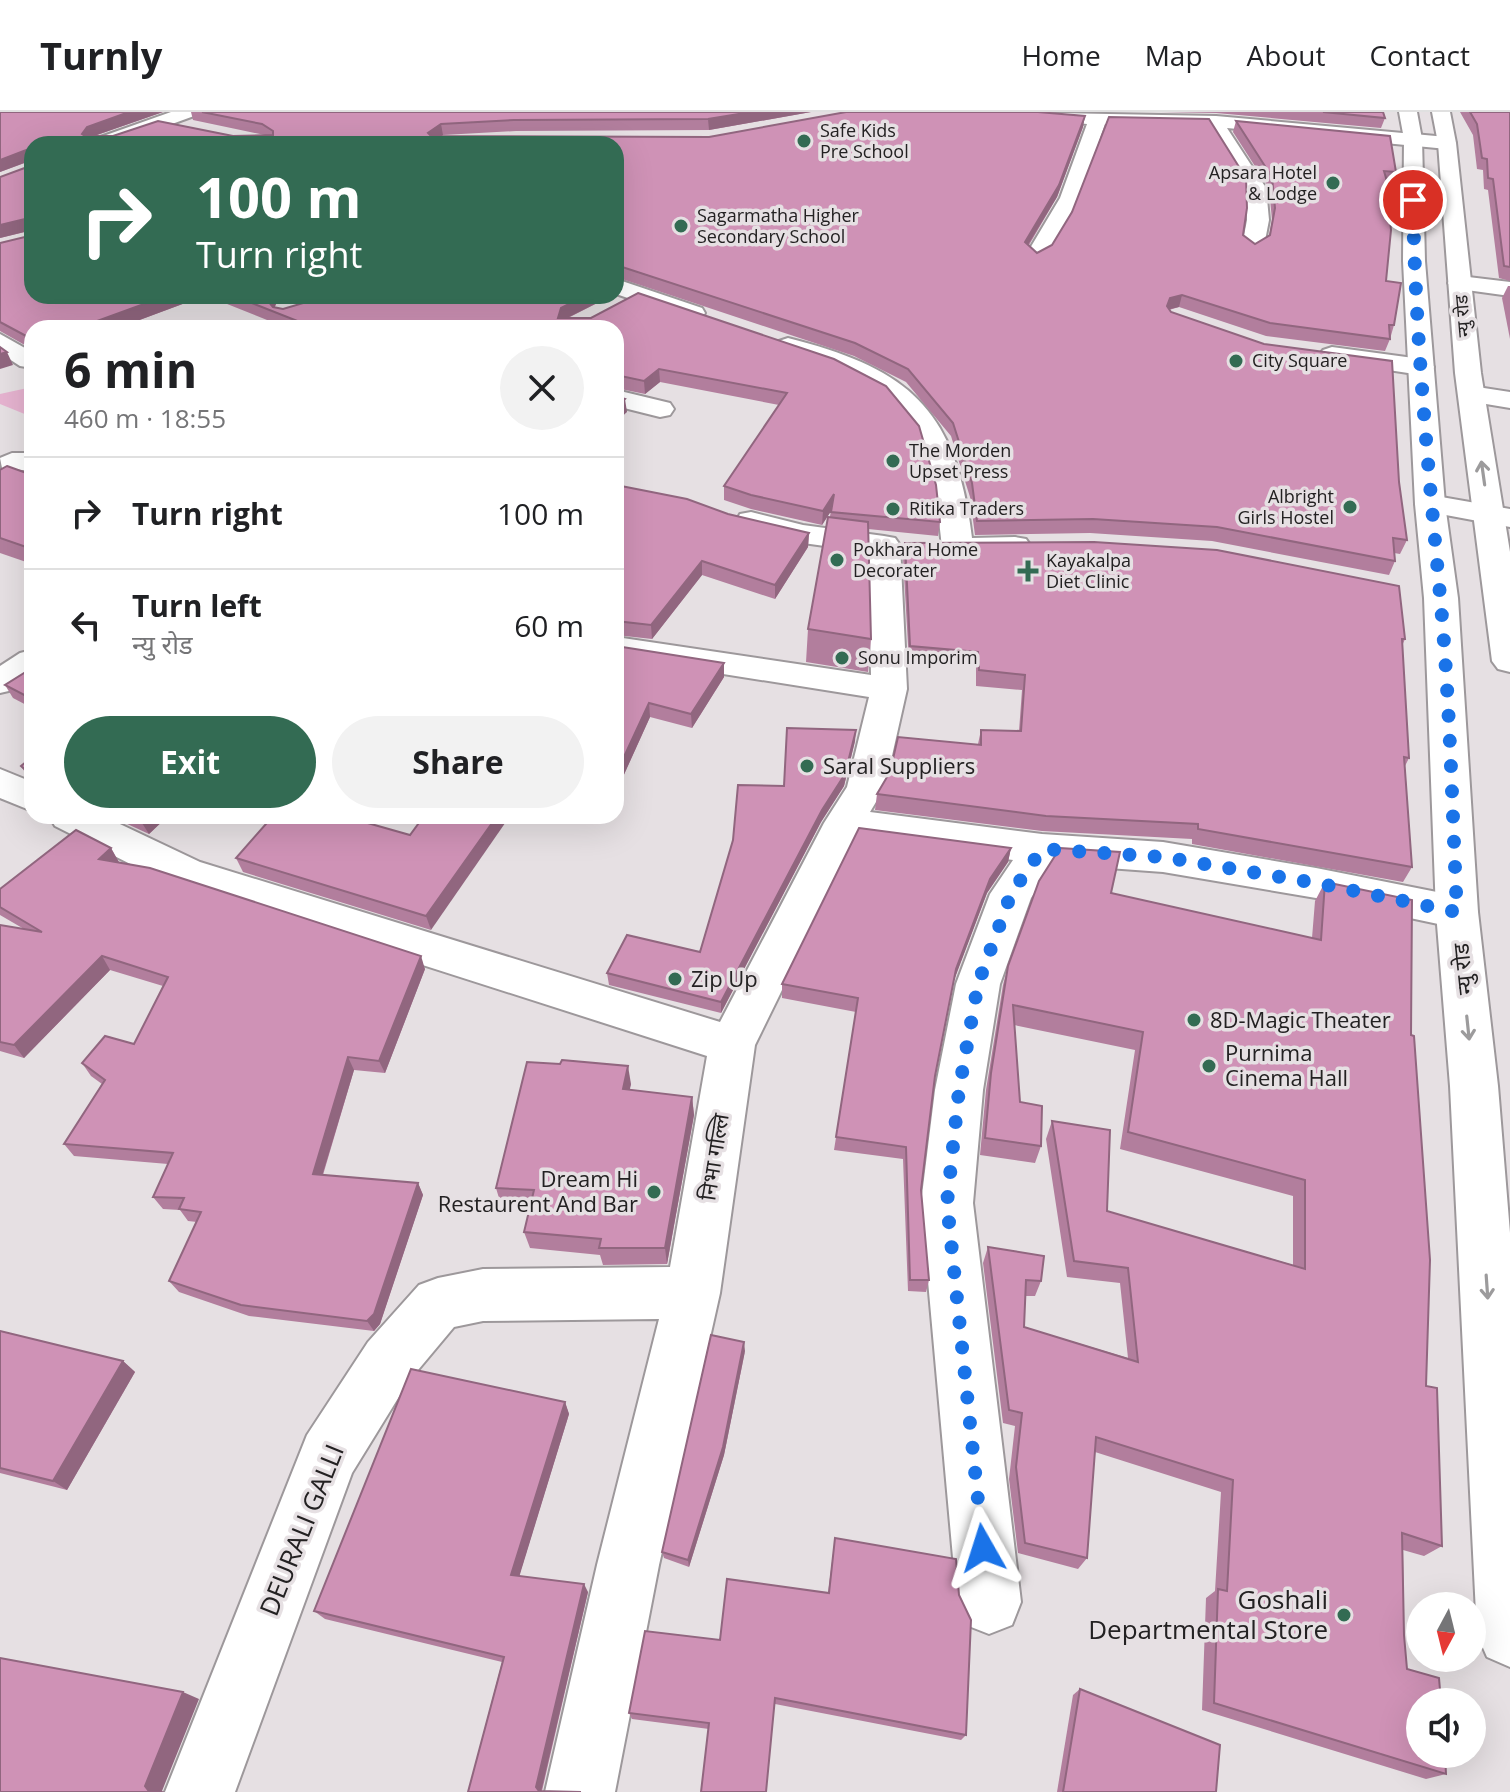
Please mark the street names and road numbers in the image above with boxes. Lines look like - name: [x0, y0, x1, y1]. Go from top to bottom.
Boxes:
- street label: न्यु रोड: [1448, 294, 1477, 338]
- street label: न्यु रोड: [1444, 942, 1481, 996]
- street label: निभा गल्लि: [691, 1110, 735, 1203]
- street label: DEURALI GALLI: [250, 1438, 352, 1621]

